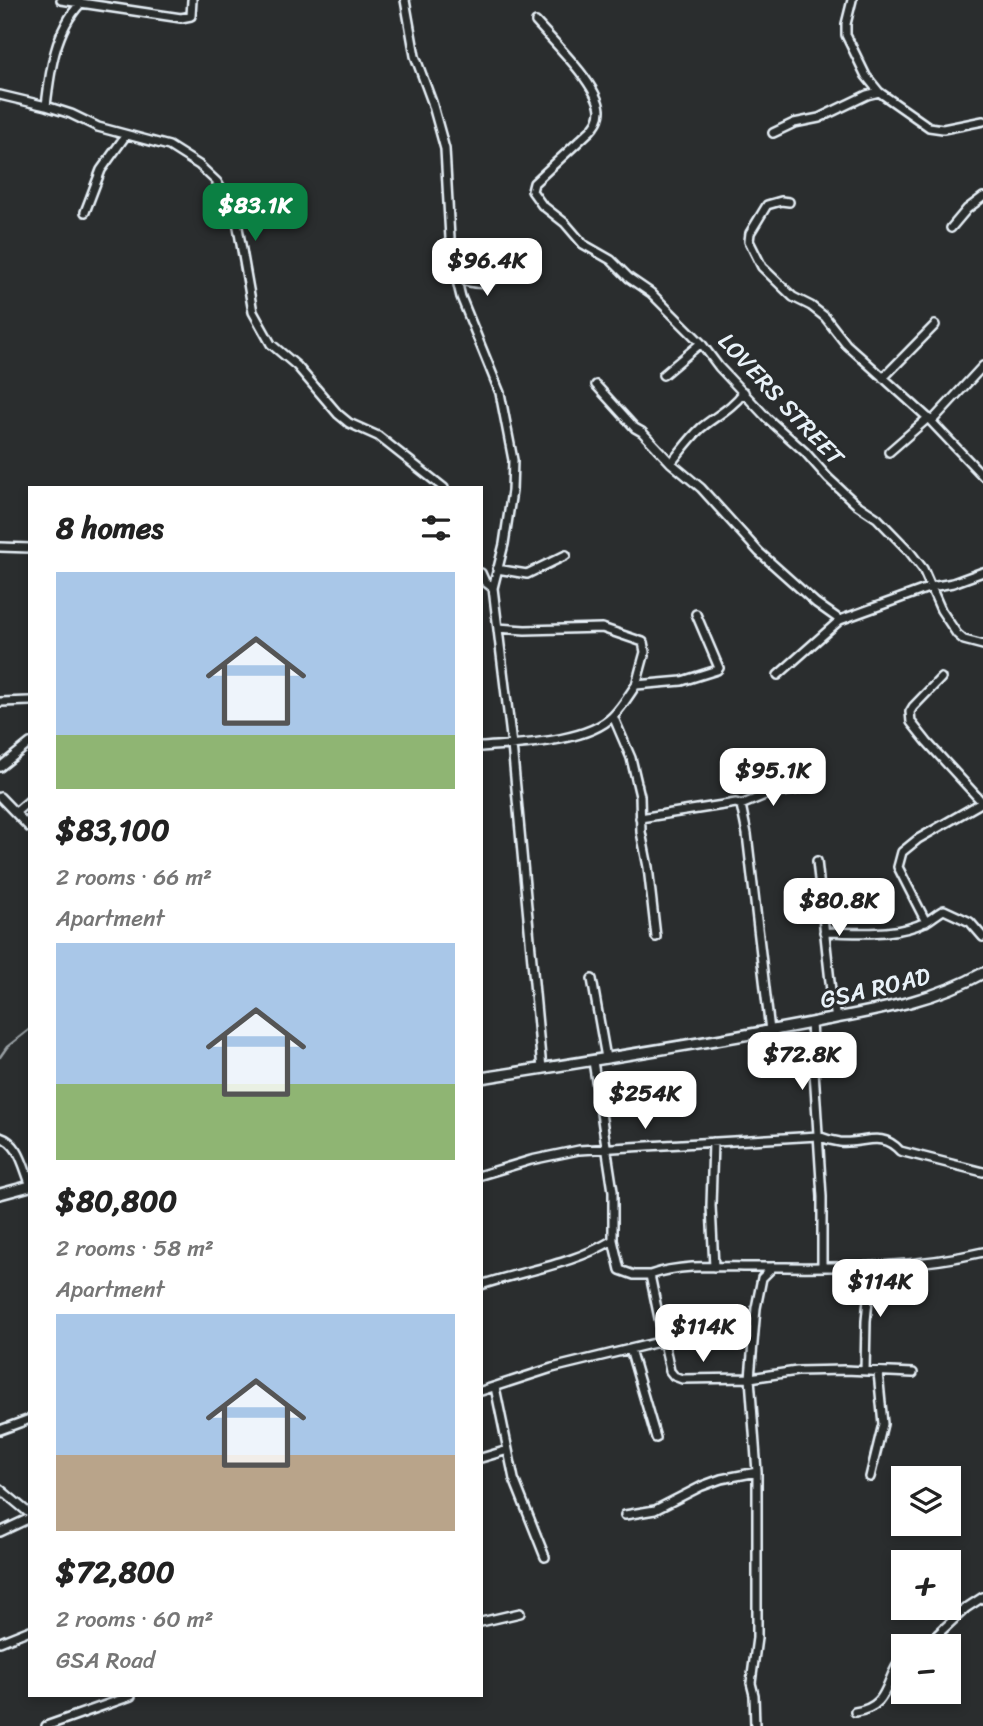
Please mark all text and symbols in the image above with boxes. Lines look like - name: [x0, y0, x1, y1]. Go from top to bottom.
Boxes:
- pin: $83.1K: [198, 184, 312, 243]
- text: $83.1K: [219, 185, 291, 226]
- pin: $96.4K: [430, 238, 544, 298]
- text: $96.4K: [448, 240, 526, 281]
- street label: LOVERS STREET: [707, 322, 855, 477]
- text: 8 homes: [56, 501, 164, 555]
- icon: filters: [417, 509, 455, 547]
- icon: home: [193, 618, 319, 744]
- pin: $95.1K: [716, 748, 830, 808]
- text: $95.1K: [736, 750, 810, 791]
- text: $83,100: [56, 803, 170, 857]
- text: 2 rooms · 66 m²: [56, 857, 212, 898]
- pin: $80.8K: [782, 878, 896, 938]
- text: $80.8K: [800, 880, 878, 921]
- text: Apartment: [56, 898, 165, 939]
- street label: GSA ROAD: [816, 955, 935, 1021]
- icon: home: [193, 989, 319, 1115]
- pin: $72.8K: [745, 1032, 859, 1092]
- text: $72.8K: [764, 1034, 840, 1075]
- pin: $254K: [596, 1072, 694, 1131]
- text: $254K: [609, 1073, 681, 1114]
- text: $80,800: [56, 1174, 177, 1228]
- text: 2 rooms · 58 m²: [56, 1228, 214, 1269]
- pin: $114K: [831, 1260, 929, 1319]
- text: $114K: [848, 1261, 912, 1302]
- text: Apartment: [56, 1269, 165, 1310]
- pin: $114K: [654, 1304, 752, 1364]
- text: $114K: [671, 1306, 735, 1347]
- icon: home: [193, 1360, 319, 1486]
- map controls: [891, 1466, 961, 1704]
- button: layers: [891, 1466, 961, 1536]
- text: $72,800: [56, 1545, 175, 1599]
- button: +: [891, 1550, 961, 1620]
- text: 2 rooms · 60 m²: [56, 1599, 214, 1640]
- button: −: [891, 1634, 961, 1704]
- text: GSA Road: [56, 1640, 155, 1681]

